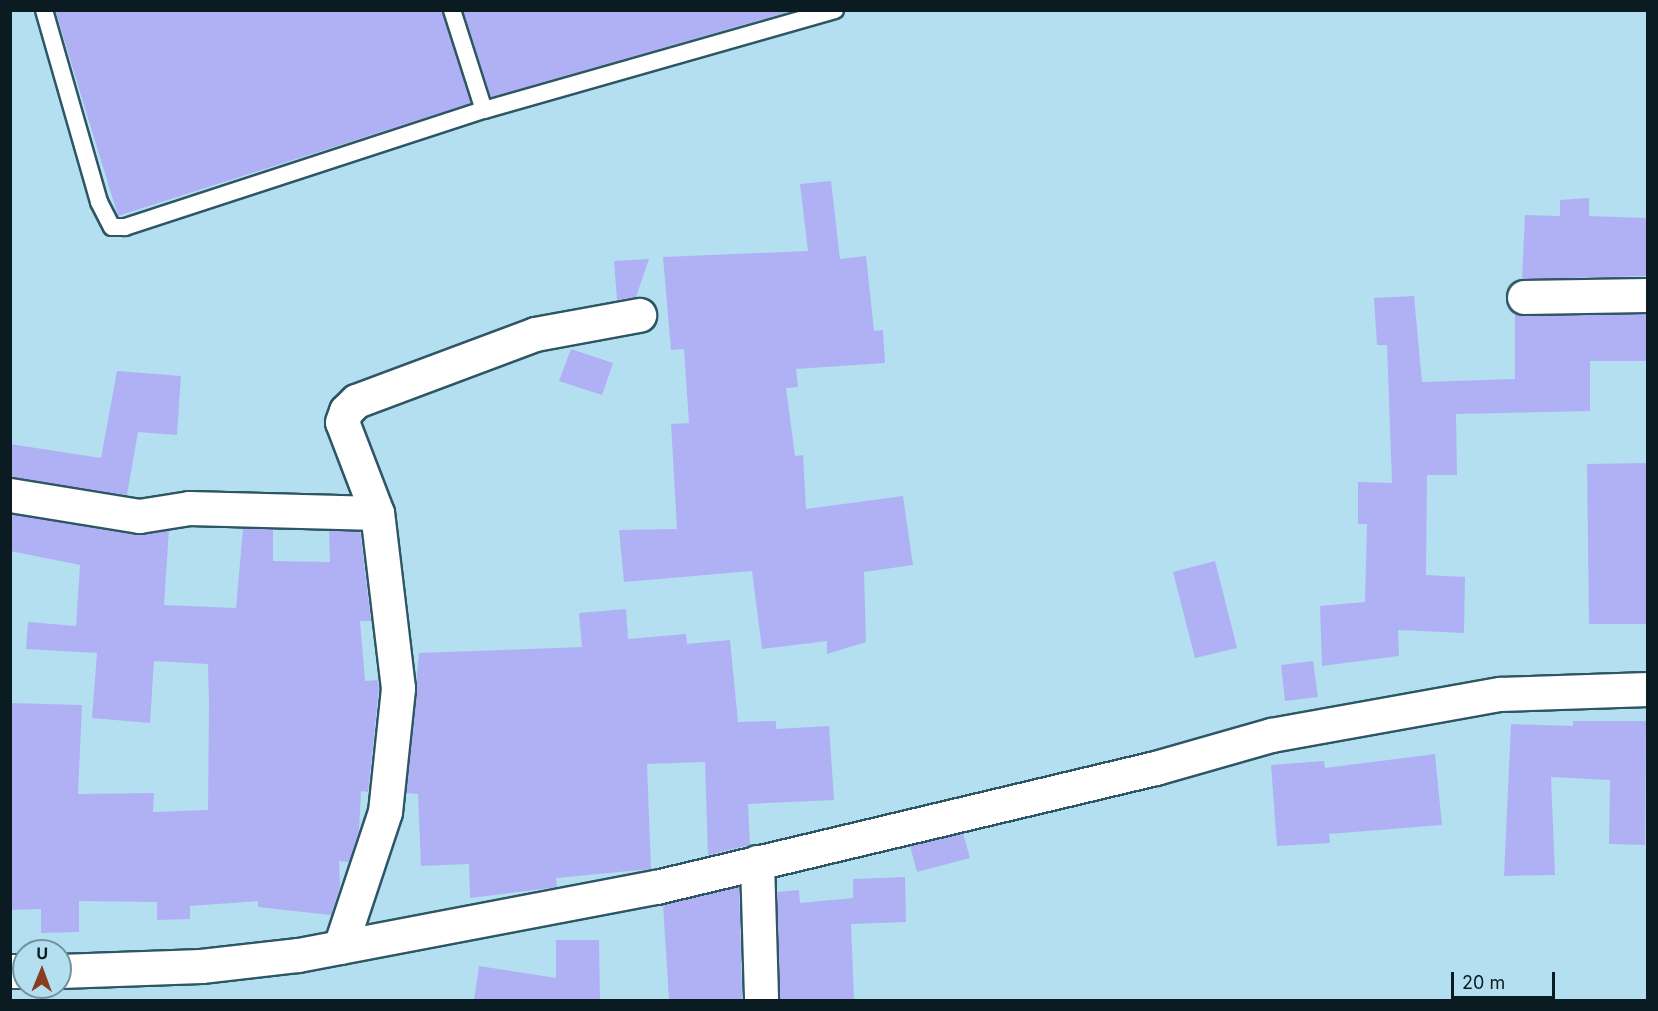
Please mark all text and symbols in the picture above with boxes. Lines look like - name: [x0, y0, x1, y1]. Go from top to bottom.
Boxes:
- north arrow: [12, 939, 72, 999]
- text: U: [36, 943, 48, 963]
- scale bar: [1454, 960, 1558, 998]
- text: 20 m: [1462, 972, 1505, 993]

